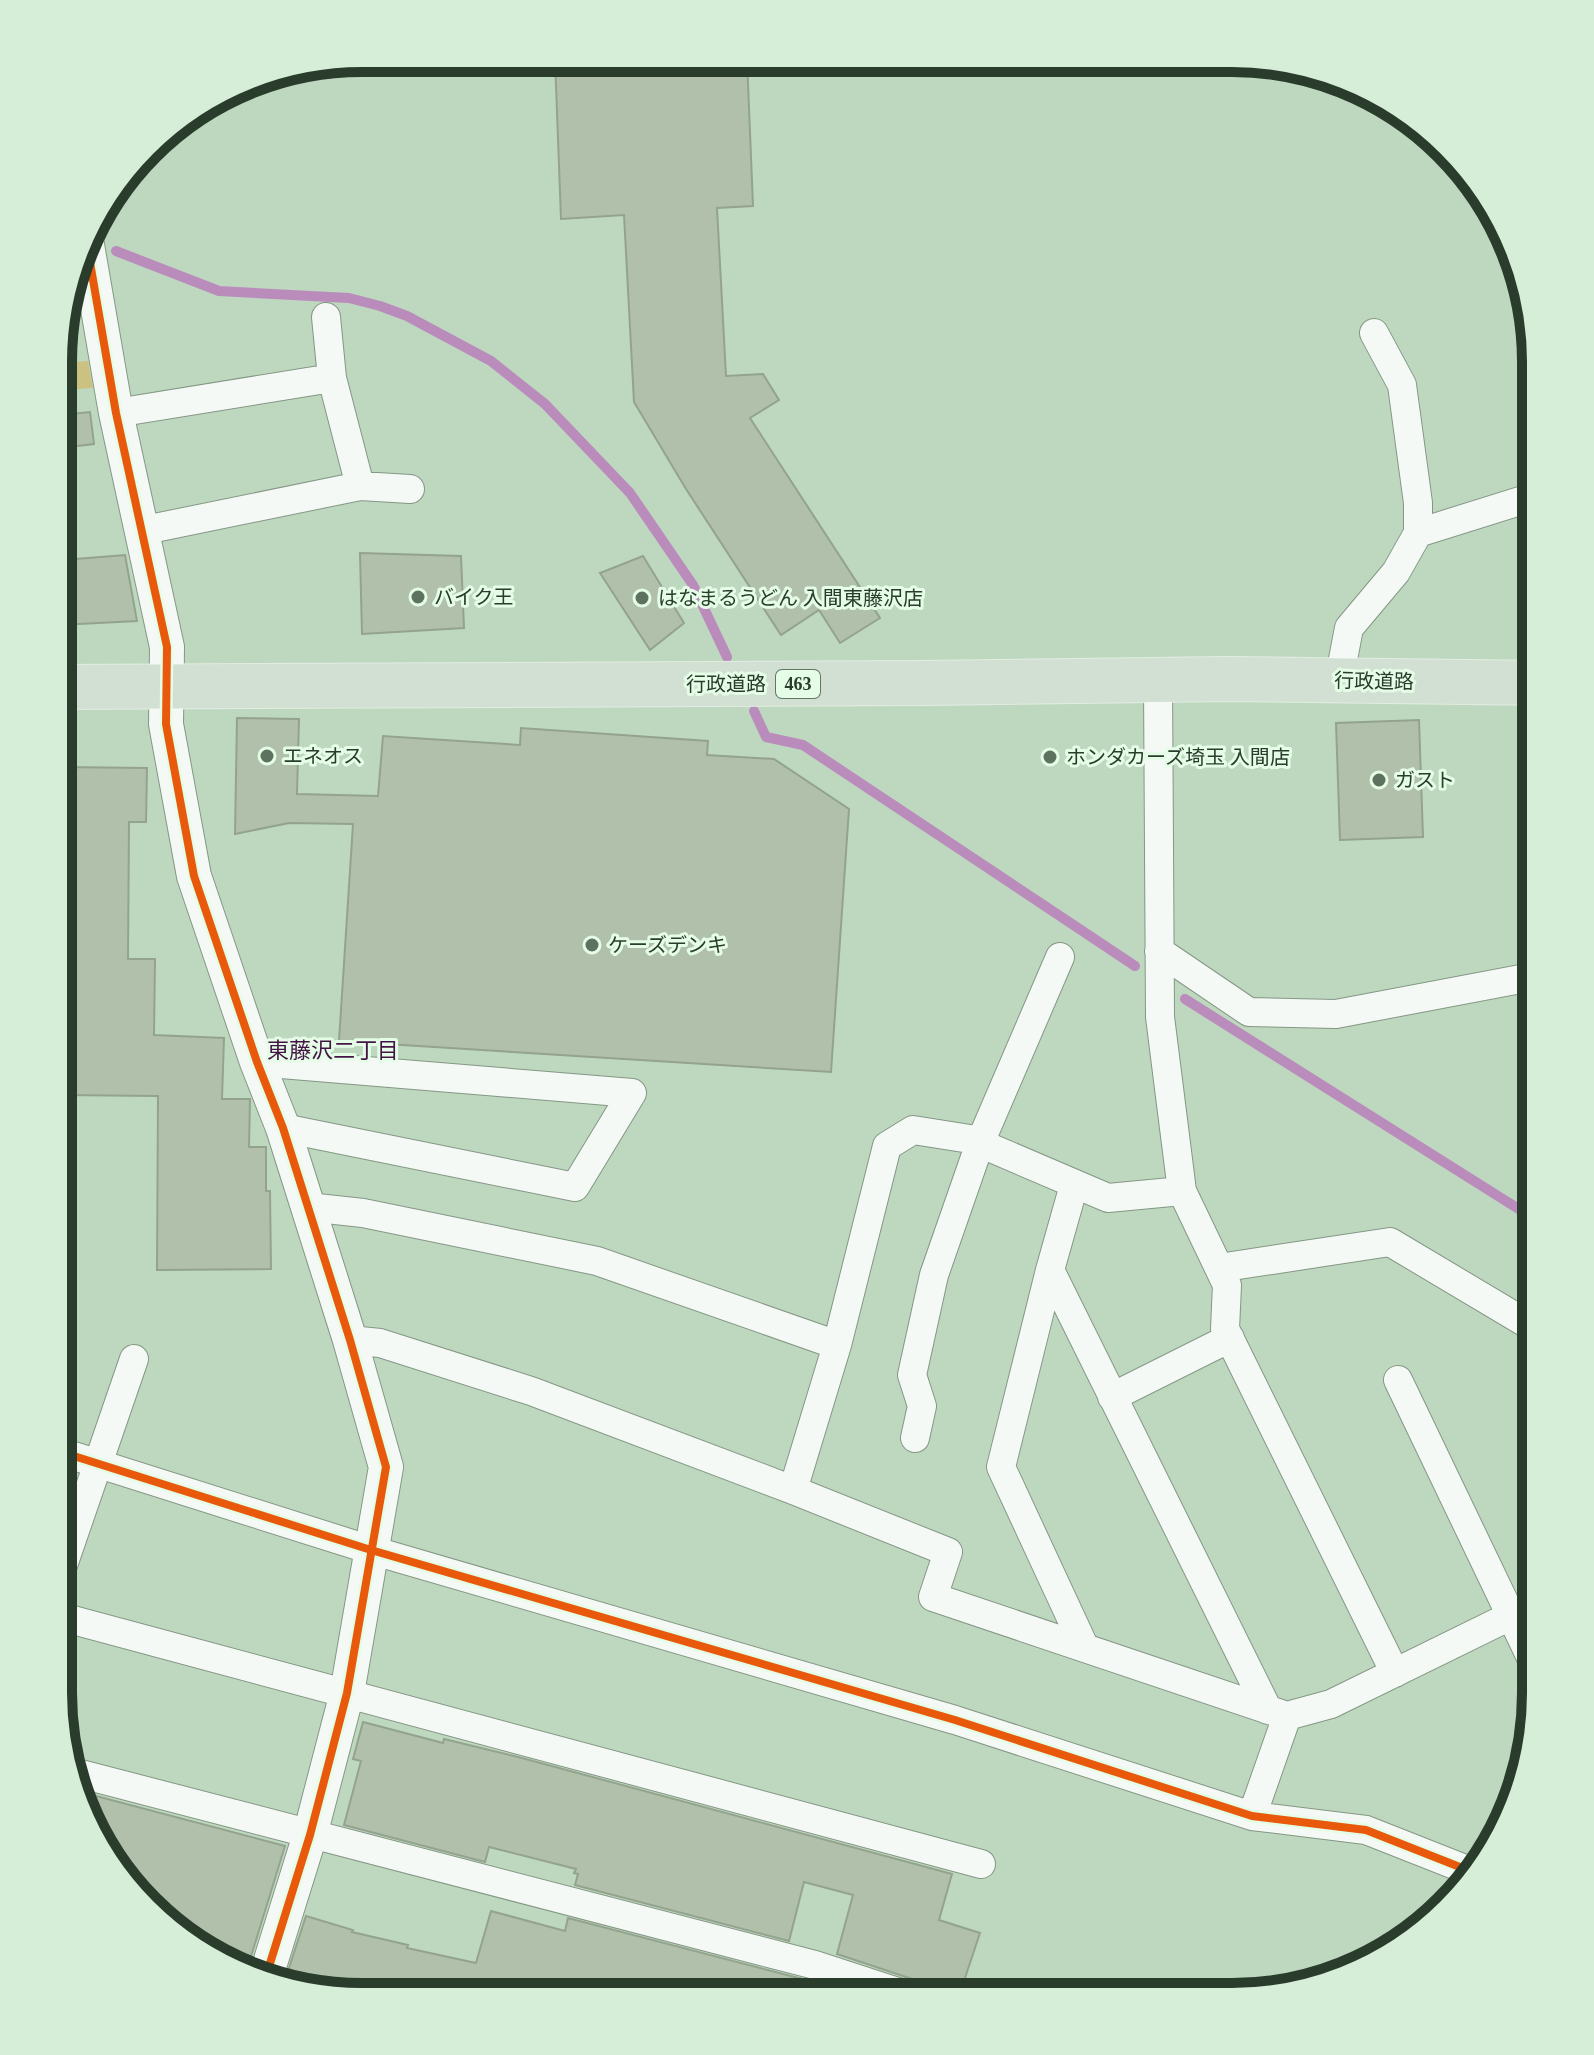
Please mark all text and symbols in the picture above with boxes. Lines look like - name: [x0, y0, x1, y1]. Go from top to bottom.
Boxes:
- place label: バイク王: [434, 586, 514, 608]
- place label: はなまるうどん 入間東藤沢店: [658, 587, 923, 609]
- marker: バイク王: [409, 588, 427, 606]
- marker: はなまるうどん 入間東藤沢店: [633, 589, 651, 607]
- street label: 行政道路: [1334, 669, 1414, 693]
- road number: 463: [776, 670, 820, 698]
- street label: 行政道路: [686, 673, 766, 695]
- place label: エネオス: [283, 745, 363, 767]
- place label: ホンダカーズ埼玉 入間店: [1066, 746, 1290, 768]
- marker: エネオス: [258, 747, 276, 765]
- marker: ホンダカーズ埼玉 入間店: [1041, 748, 1059, 766]
- place label: ガスト: [1395, 769, 1455, 791]
- marker: ガスト: [1370, 771, 1388, 789]
- place label: ケーズデンキ: [608, 934, 727, 956]
- marker: ケーズデンキ: [583, 936, 601, 954]
- district label: 東藤沢二丁目: [267, 1038, 399, 1063]

